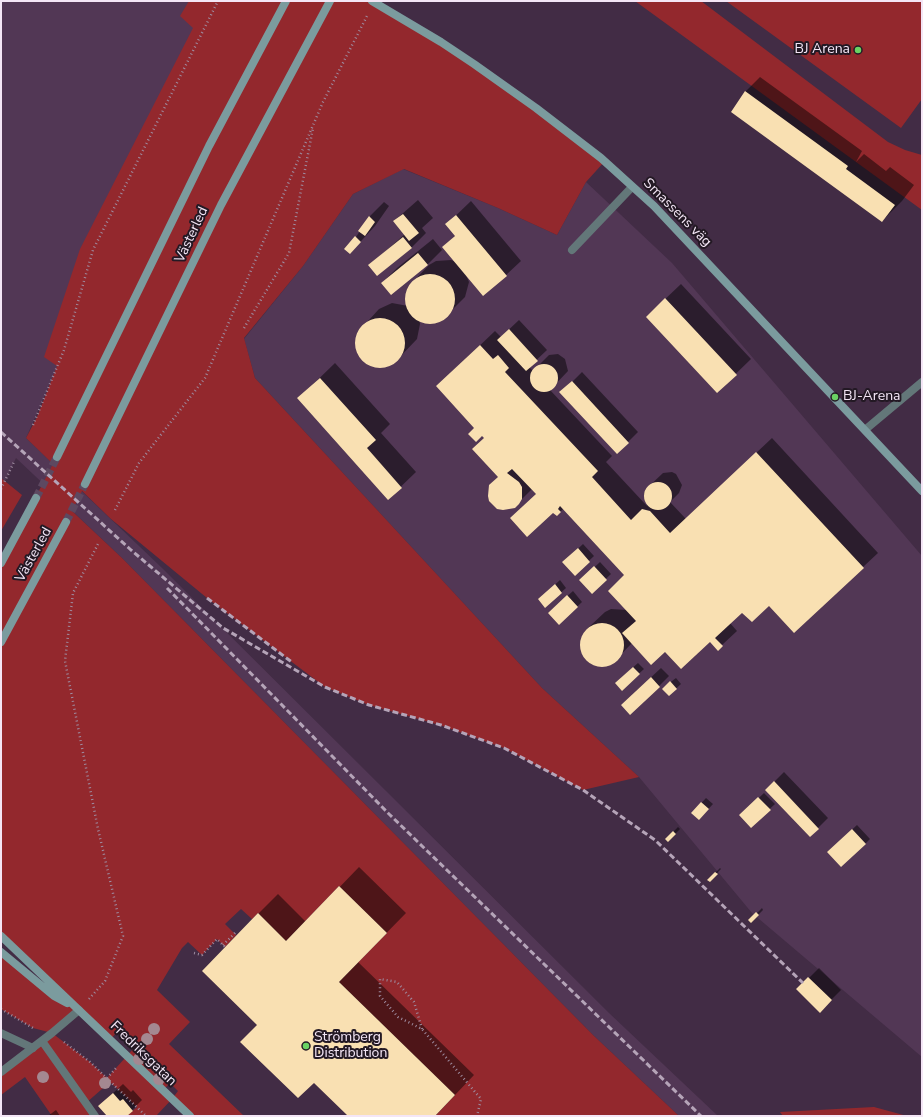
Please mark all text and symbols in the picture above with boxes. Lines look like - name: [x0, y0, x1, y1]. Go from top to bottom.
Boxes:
- place label: BJ Arena: [795, 42, 850, 58]
- marker: BJ Arena: [853, 45, 863, 55]
- street label: Smassens väg: [639, 175, 715, 251]
- street label: Västerled: [172, 204, 212, 266]
- place label: BJ-Arena: [843, 389, 901, 405]
- marker: BJ-Arena: [830, 392, 840, 402]
- street label: Västerled: [12, 525, 56, 585]
- street label: Fredriksgatan: [106, 1018, 180, 1090]
- place label: Strömberg Distribution: [314, 1030, 387, 1062]
- marker: Strömberg Distribution: [301, 1041, 311, 1051]

